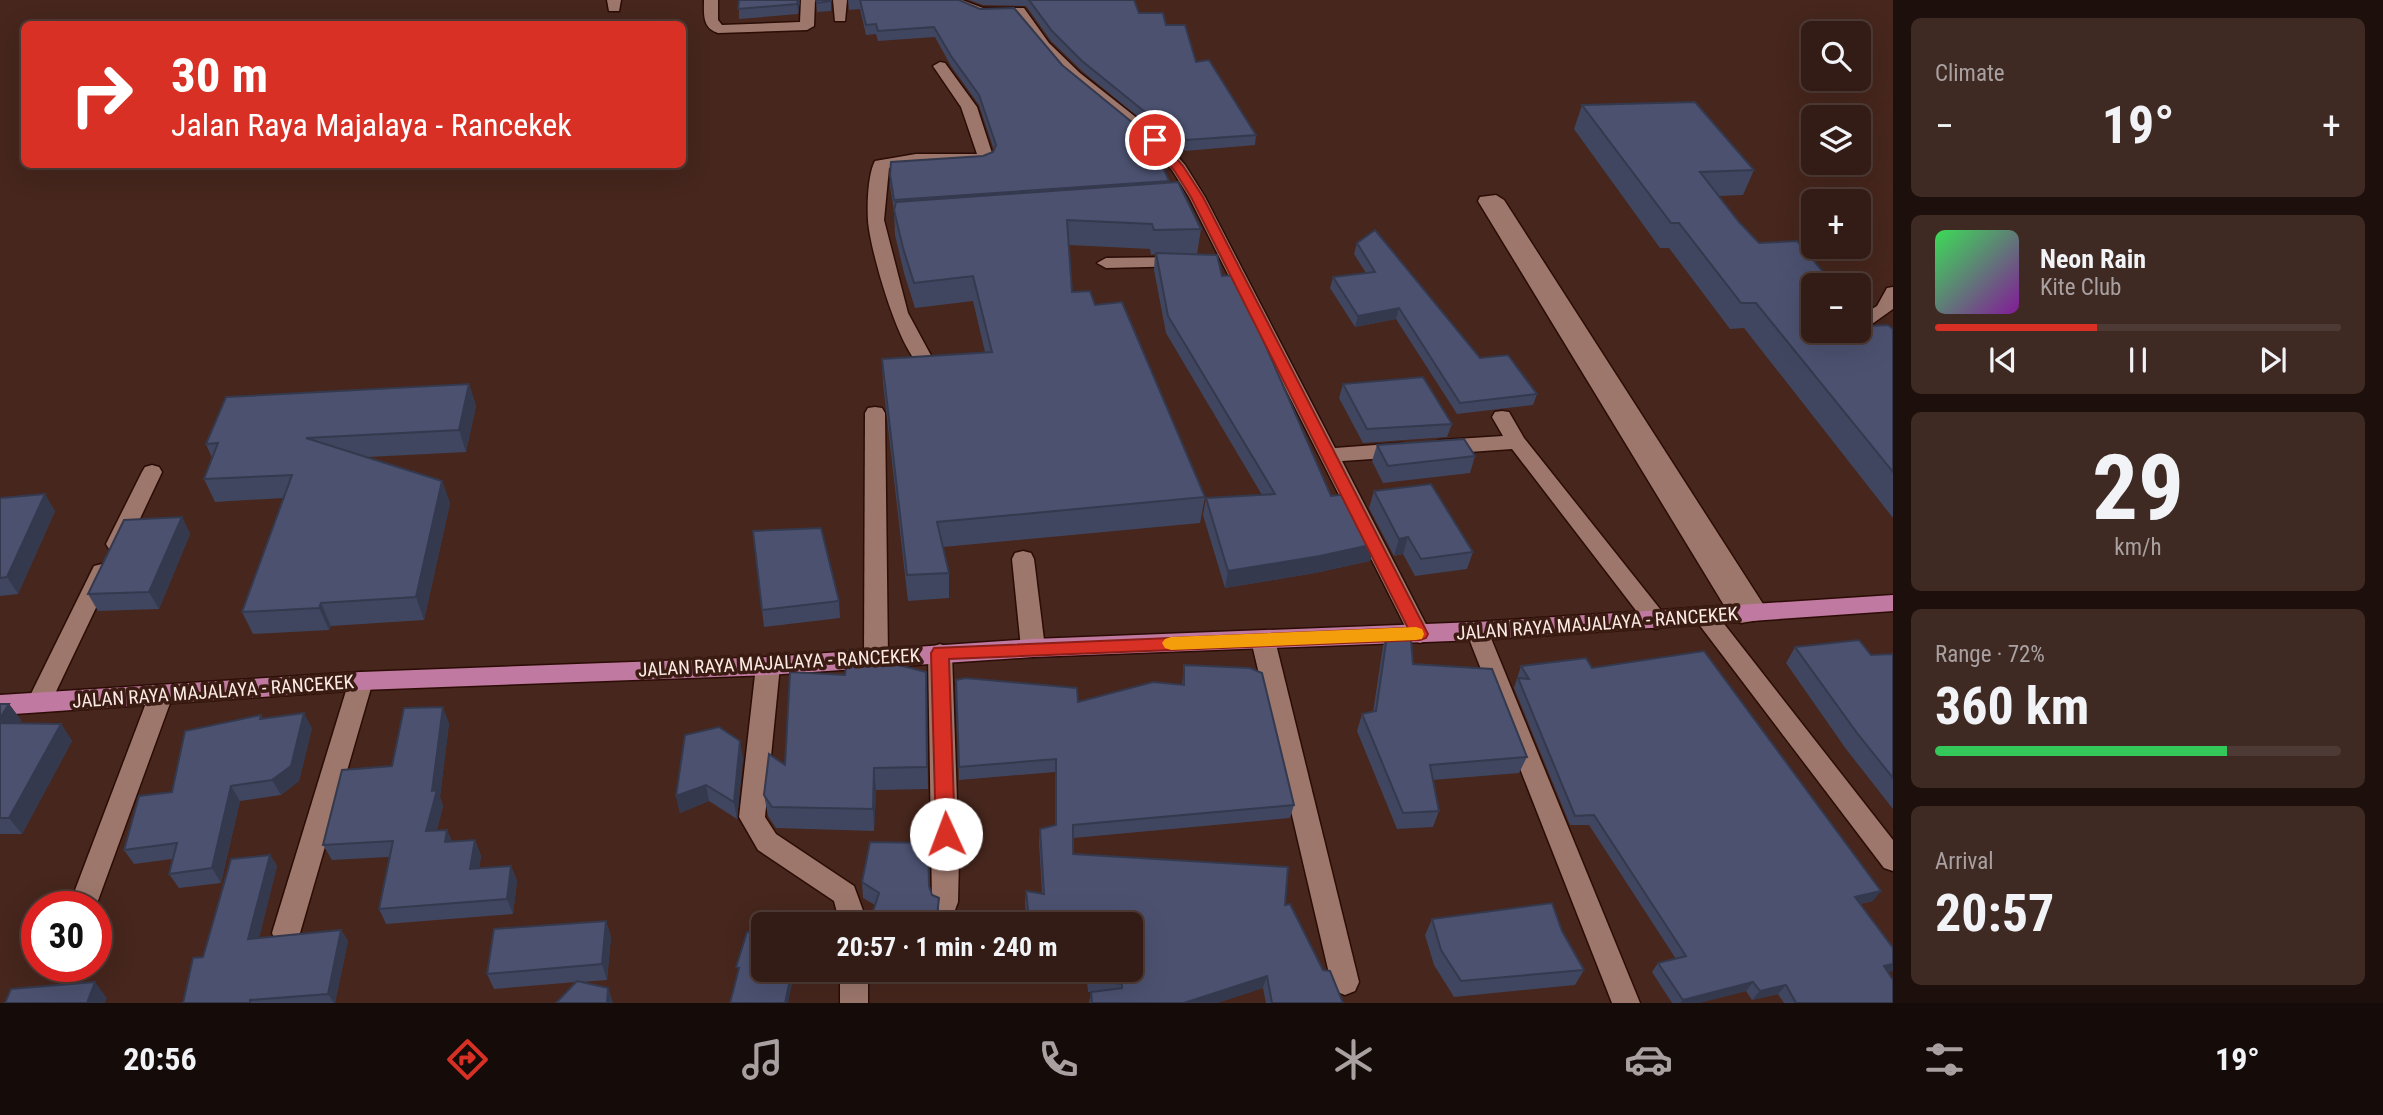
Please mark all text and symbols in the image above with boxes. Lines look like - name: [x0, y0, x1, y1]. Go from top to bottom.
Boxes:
- map controls: [1801, 21, 1871, 343]
- button: search: [1801, 21, 1871, 91]
- text: 30 m: [171, 47, 268, 104]
- icon: right: [56, 49, 147, 140]
- text: Climate: [1935, 60, 2005, 87]
- text: 19°: [2102, 95, 2174, 156]
- text: −: [1935, 104, 1954, 148]
- text: +: [2322, 104, 2341, 148]
- button: layers: [1801, 105, 1871, 175]
- text: Jalan Raya Majalaya - Rancekek: [171, 106, 572, 144]
- pin: [1125, 110, 1185, 170]
- icon: arrive: [1136, 121, 1174, 159]
- button: +: [1801, 189, 1871, 259]
- text: Neon Rain: [2040, 244, 2146, 274]
- button: −: [1801, 273, 1871, 343]
- text: Kite Club: [2040, 274, 2121, 301]
- icon: previous: [1984, 341, 2022, 379]
- icon: pause: [2119, 341, 2157, 379]
- icon: next: [2254, 341, 2292, 379]
- text: 29: [2092, 435, 2184, 541]
- text: km/h: [2114, 534, 2162, 561]
- street label: JALAN RAYA MAJALAYA - RANCEKEK: [1455, 602, 1739, 645]
- text: Range · 72%: [1935, 641, 2045, 668]
- street label: JALAN RAYA MAJALAYA - RANCEKEK: [638, 644, 921, 681]
- street label: JALAN RAYA MAJALAYA - RANCEKEK: [71, 670, 355, 713]
- text: 360 km: [1935, 676, 2089, 737]
- position arrow: [909, 797, 983, 871]
- text: Arrival: [1935, 848, 1994, 875]
- text: 20:57: [1935, 883, 2054, 944]
- speed limit sign: 30: [21, 891, 112, 982]
- text: 20:57 · 1 min · 240 m: [837, 932, 1057, 962]
- icon: directions: [443, 1035, 492, 1084]
- icon: music: [738, 1035, 787, 1084]
- icon: phone: [1034, 1035, 1083, 1084]
- icon: climate: [1329, 1035, 1378, 1084]
- icon: car: [1624, 1035, 1673, 1084]
- icon: filters: [1920, 1035, 1969, 1084]
- text: 20:56: [123, 1040, 197, 1078]
- text: 19°: [2215, 1040, 2260, 1078]

